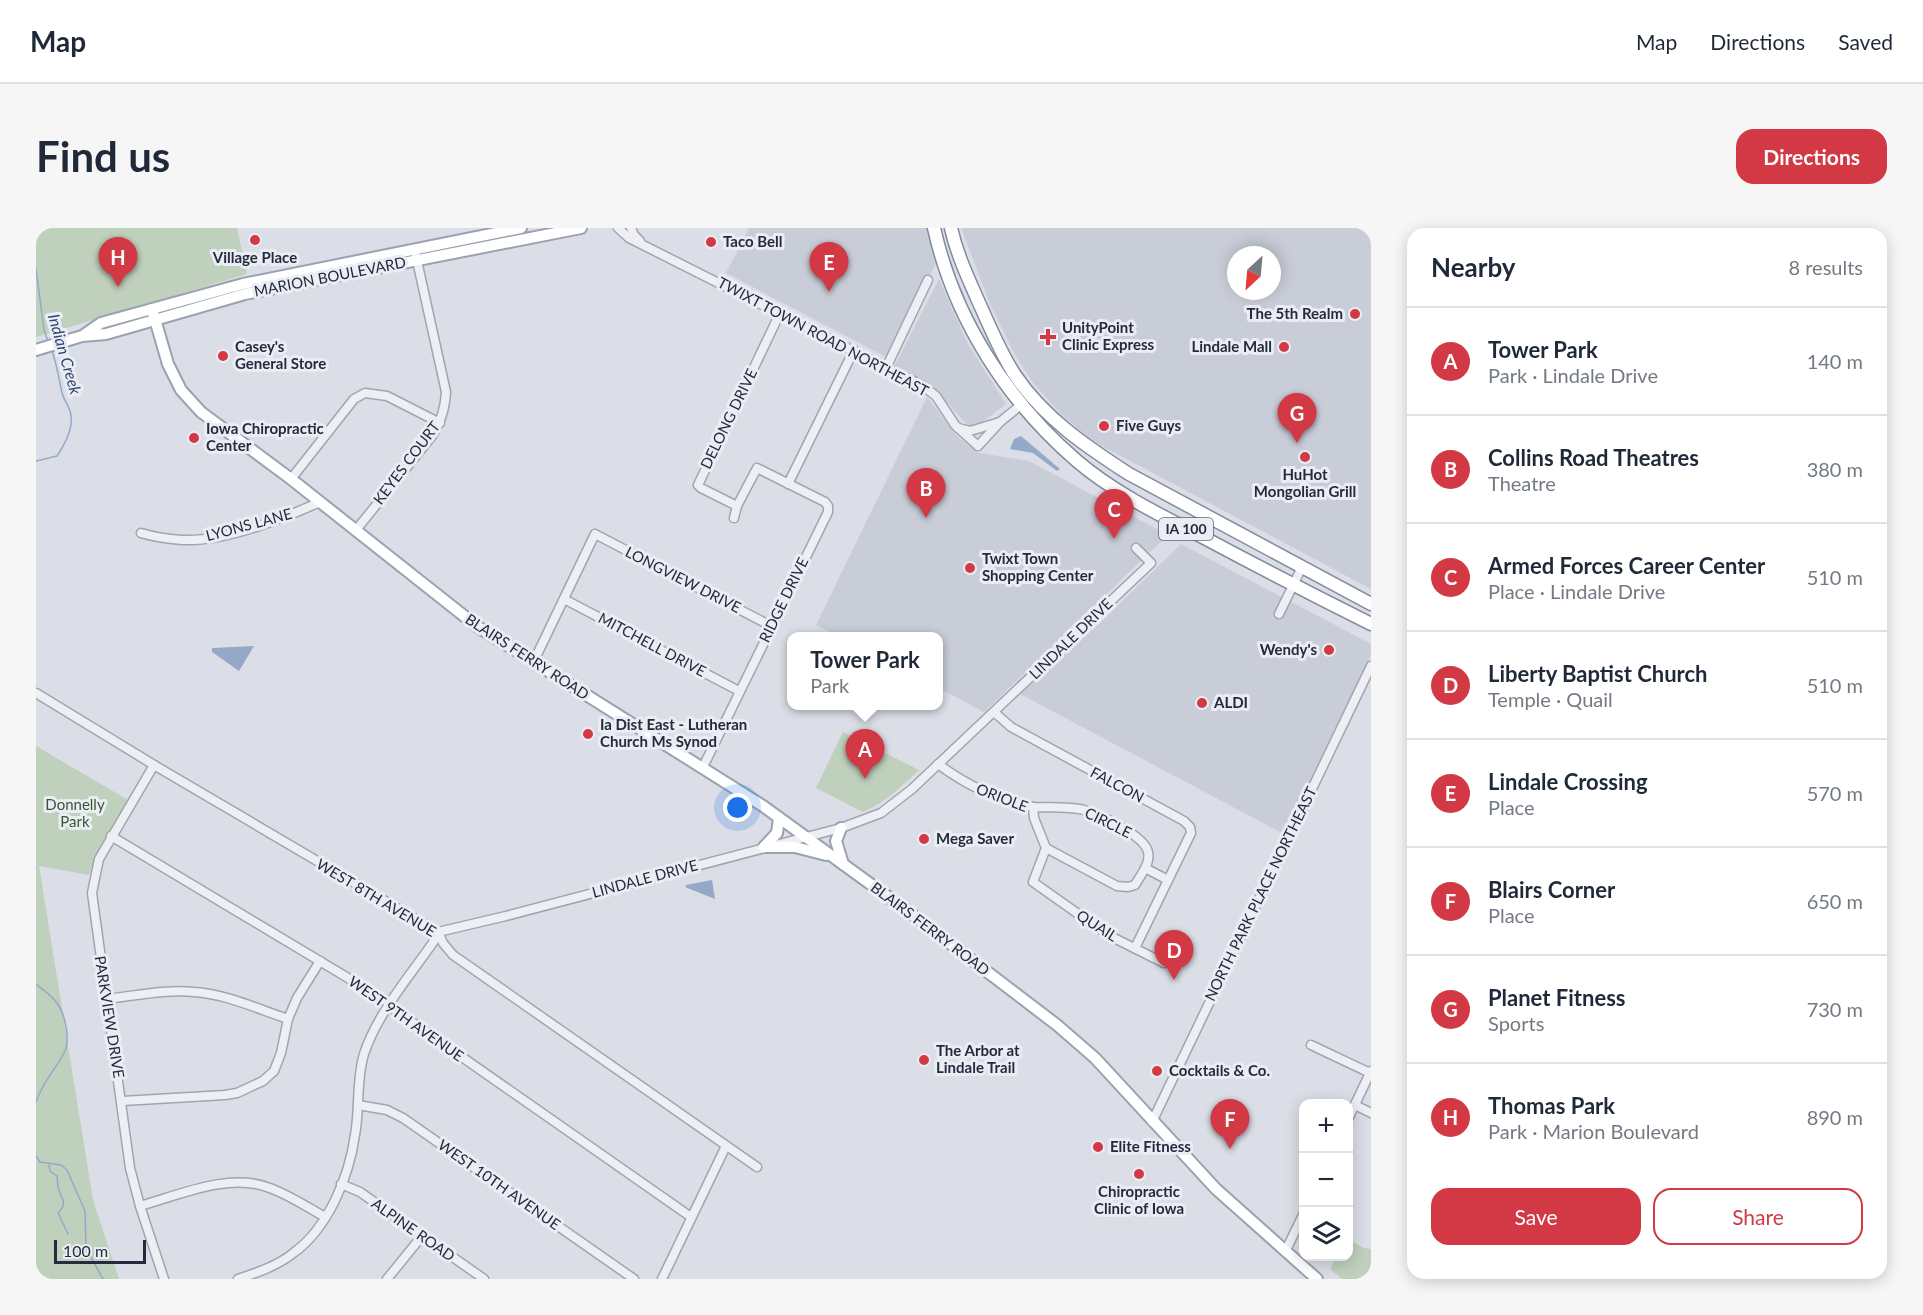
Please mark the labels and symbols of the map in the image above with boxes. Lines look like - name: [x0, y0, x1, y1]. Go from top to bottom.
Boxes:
- place label: Taco Bell: [723, 232, 783, 250]
- marker: Village Place: [248, 233, 262, 247]
- marker: Taco Bell: [704, 235, 718, 249]
- pin: H: [98, 238, 137, 287]
- pin: E: [810, 242, 848, 292]
- north arrow: [1227, 246, 1281, 300]
- place label: Village Place: [212, 248, 297, 266]
- street label: MARION BOULEVARD: [252, 252, 407, 300]
- street label: TWIXT TOWN ROAD NORTHEAST: [715, 273, 932, 400]
- place label: The 5th Realm: [1247, 304, 1343, 322]
- marker: The 5th Realm: [1348, 307, 1362, 321]
- water label: Indian Creek: [45, 311, 86, 397]
- place label: UnityPoint Clinic Express: [1062, 318, 1155, 353]
- marker: UnityPoint Clinic Express: [1039, 328, 1057, 346]
- place label: Casey's General Store: [235, 337, 326, 372]
- place label: Lindale Mall: [1191, 337, 1272, 355]
- marker: Lindale Mall: [1277, 340, 1291, 354]
- marker: Casey's General Store: [216, 349, 230, 363]
- street label: DELONG DRIVE: [696, 365, 760, 472]
- pin: G: [1278, 394, 1316, 443]
- place label: Five Guys: [1116, 416, 1182, 434]
- street label: KEYES COURT: [369, 417, 443, 507]
- place label: Iowa Chiropractic Center: [206, 419, 324, 454]
- marker: Five Guys: [1097, 419, 1111, 433]
- marker: Iowa Chiropractic Center: [187, 431, 201, 445]
- marker: HuHot Mongolian Grill: [1298, 450, 1312, 464]
- place label: HuHot Mongolian Grill: [1254, 465, 1356, 500]
- pin: B: [906, 468, 946, 518]
- pin: C: [1094, 490, 1134, 539]
- street label: LYONS LANE: [204, 504, 294, 544]
- road number: IA 100: [1159, 518, 1213, 540]
- street label: LONGVIEW DRIVE: [623, 542, 744, 616]
- place label: Twixt Town Shopping Center: [982, 549, 1094, 584]
- street label: RIDGE DRIVE: [755, 554, 811, 645]
- marker: Twixt Town Shopping Center: [963, 561, 977, 575]
- street label: LINDALE DRIVE: [1025, 594, 1116, 682]
- street label: MITCHELL DRIVE: [596, 608, 709, 680]
- street label: BLAIRS FERRY ROAD: [462, 609, 593, 703]
- place label: Wendy's: [1260, 640, 1317, 658]
- marker: Wendy's: [1322, 643, 1336, 657]
- place label: ALDI: [1213, 693, 1248, 711]
- marker: ALDI: [1195, 696, 1209, 710]
- place label: Ia Dist East - Lutheran Church Ms Synod: [600, 715, 747, 750]
- marker: Ia Dist East - Lutheran Church Ms Synod: [581, 727, 595, 741]
- pin: A: [846, 730, 884, 779]
- street label: FALCON: [1088, 762, 1147, 806]
- street label: ORIOLE: [974, 779, 1031, 815]
- street label: NORTH PARK PLACE NORTHEAST: [1200, 783, 1320, 1004]
- your location: [723, 793, 752, 822]
- park label: Donnelly Park: [45, 795, 105, 830]
- street label: CIRCLE: [1082, 803, 1135, 841]
- place label: Mega Saver: [936, 829, 1014, 847]
- marker: Mega Saver: [917, 832, 931, 846]
- street label: WEST 8TH AVENUE: [313, 854, 440, 940]
- street label: LINDALE DRIVE: [590, 855, 700, 901]
- street label: BLAIRS FERRY ROAD: [868, 878, 993, 979]
- street label: QUAIL: [1074, 906, 1122, 945]
- pin: D: [1154, 930, 1194, 980]
- street label: PARKVIEW DRIVE: [91, 954, 129, 1079]
- street label: WEST 9TH AVENUE: [346, 972, 468, 1065]
- place label: The Arbor at Lindale Trail: [936, 1041, 1020, 1076]
- marker: The Arbor at Lindale Trail: [917, 1053, 931, 1067]
- place label: Cocktails & Co.: [1169, 1061, 1270, 1079]
- marker: Cocktails & Co.: [1150, 1064, 1164, 1078]
- pin: F: [1210, 1100, 1250, 1149]
- street label: WEST 10TH AVENUE: [435, 1135, 564, 1233]
- place label: Elite Fitness: [1110, 1137, 1191, 1155]
- marker: Elite Fitness: [1091, 1140, 1105, 1154]
- marker: Chiropractic Clinic of Iowa: [1132, 1167, 1146, 1181]
- place label: Chiropractic Clinic of Iowa: [1094, 1182, 1184, 1217]
- street label: ALPINE ROAD: [368, 1194, 459, 1265]
- scale bar: [54, 1237, 146, 1264]

